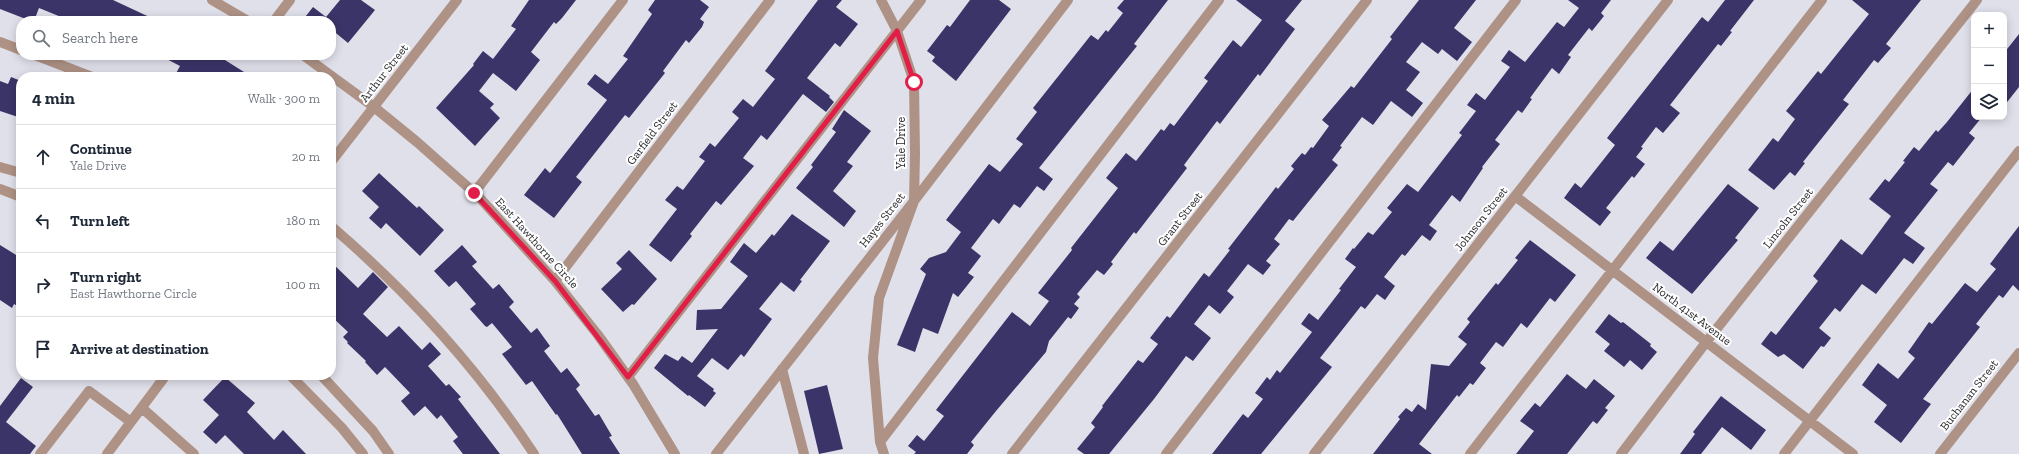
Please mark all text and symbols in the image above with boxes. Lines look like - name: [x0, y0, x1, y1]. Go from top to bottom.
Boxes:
- map controls: [1971, 12, 2007, 120]
- button: +: [1971, 12, 2007, 48]
- search box: [16, 16, 336, 60]
- icon: search: [30, 27, 52, 49]
- text: Search here: [62, 29, 138, 47]
- street label: Arthur Street: [357, 41, 411, 105]
- button: −: [1971, 48, 2007, 84]
- route start: [905, 73, 923, 91]
- button: layers: [1971, 84, 2007, 120]
- text: 4 min: [32, 88, 75, 108]
- text: Walk · 300 m: [248, 91, 320, 106]
- street label: Garfield Street: [624, 98, 681, 167]
- street label: Yale Drive: [894, 117, 908, 170]
- text: Continue: [70, 140, 132, 158]
- icon: ahead: [32, 146, 54, 168]
- text: 20 m: [292, 149, 320, 164]
- text: Yale Drive: [70, 158, 126, 173]
- route end: [465, 184, 483, 202]
- street label: Johnson Street: [1452, 184, 1511, 254]
- street label: Lincoln Street: [1760, 185, 1816, 251]
- street label: Hayes Street: [856, 189, 908, 250]
- street label: Grant Street: [1155, 189, 1206, 249]
- street label: East Hawthorne Circle: [493, 195, 582, 291]
- icon: left: [32, 210, 54, 232]
- text: Turn left: [70, 212, 130, 230]
- text: 180 m: [286, 213, 320, 228]
- text: Turn right: [70, 268, 141, 286]
- icon: right: [32, 274, 54, 296]
- text: 100 m: [286, 277, 320, 292]
- street label: North 41st Avenue: [1650, 280, 1734, 348]
- text: East Hawthorne Circle: [70, 286, 197, 301]
- icon: arrive: [32, 338, 54, 360]
- text: Arrive at destination: [70, 340, 209, 358]
- street label: Buchanan Street: [1937, 356, 2001, 433]

